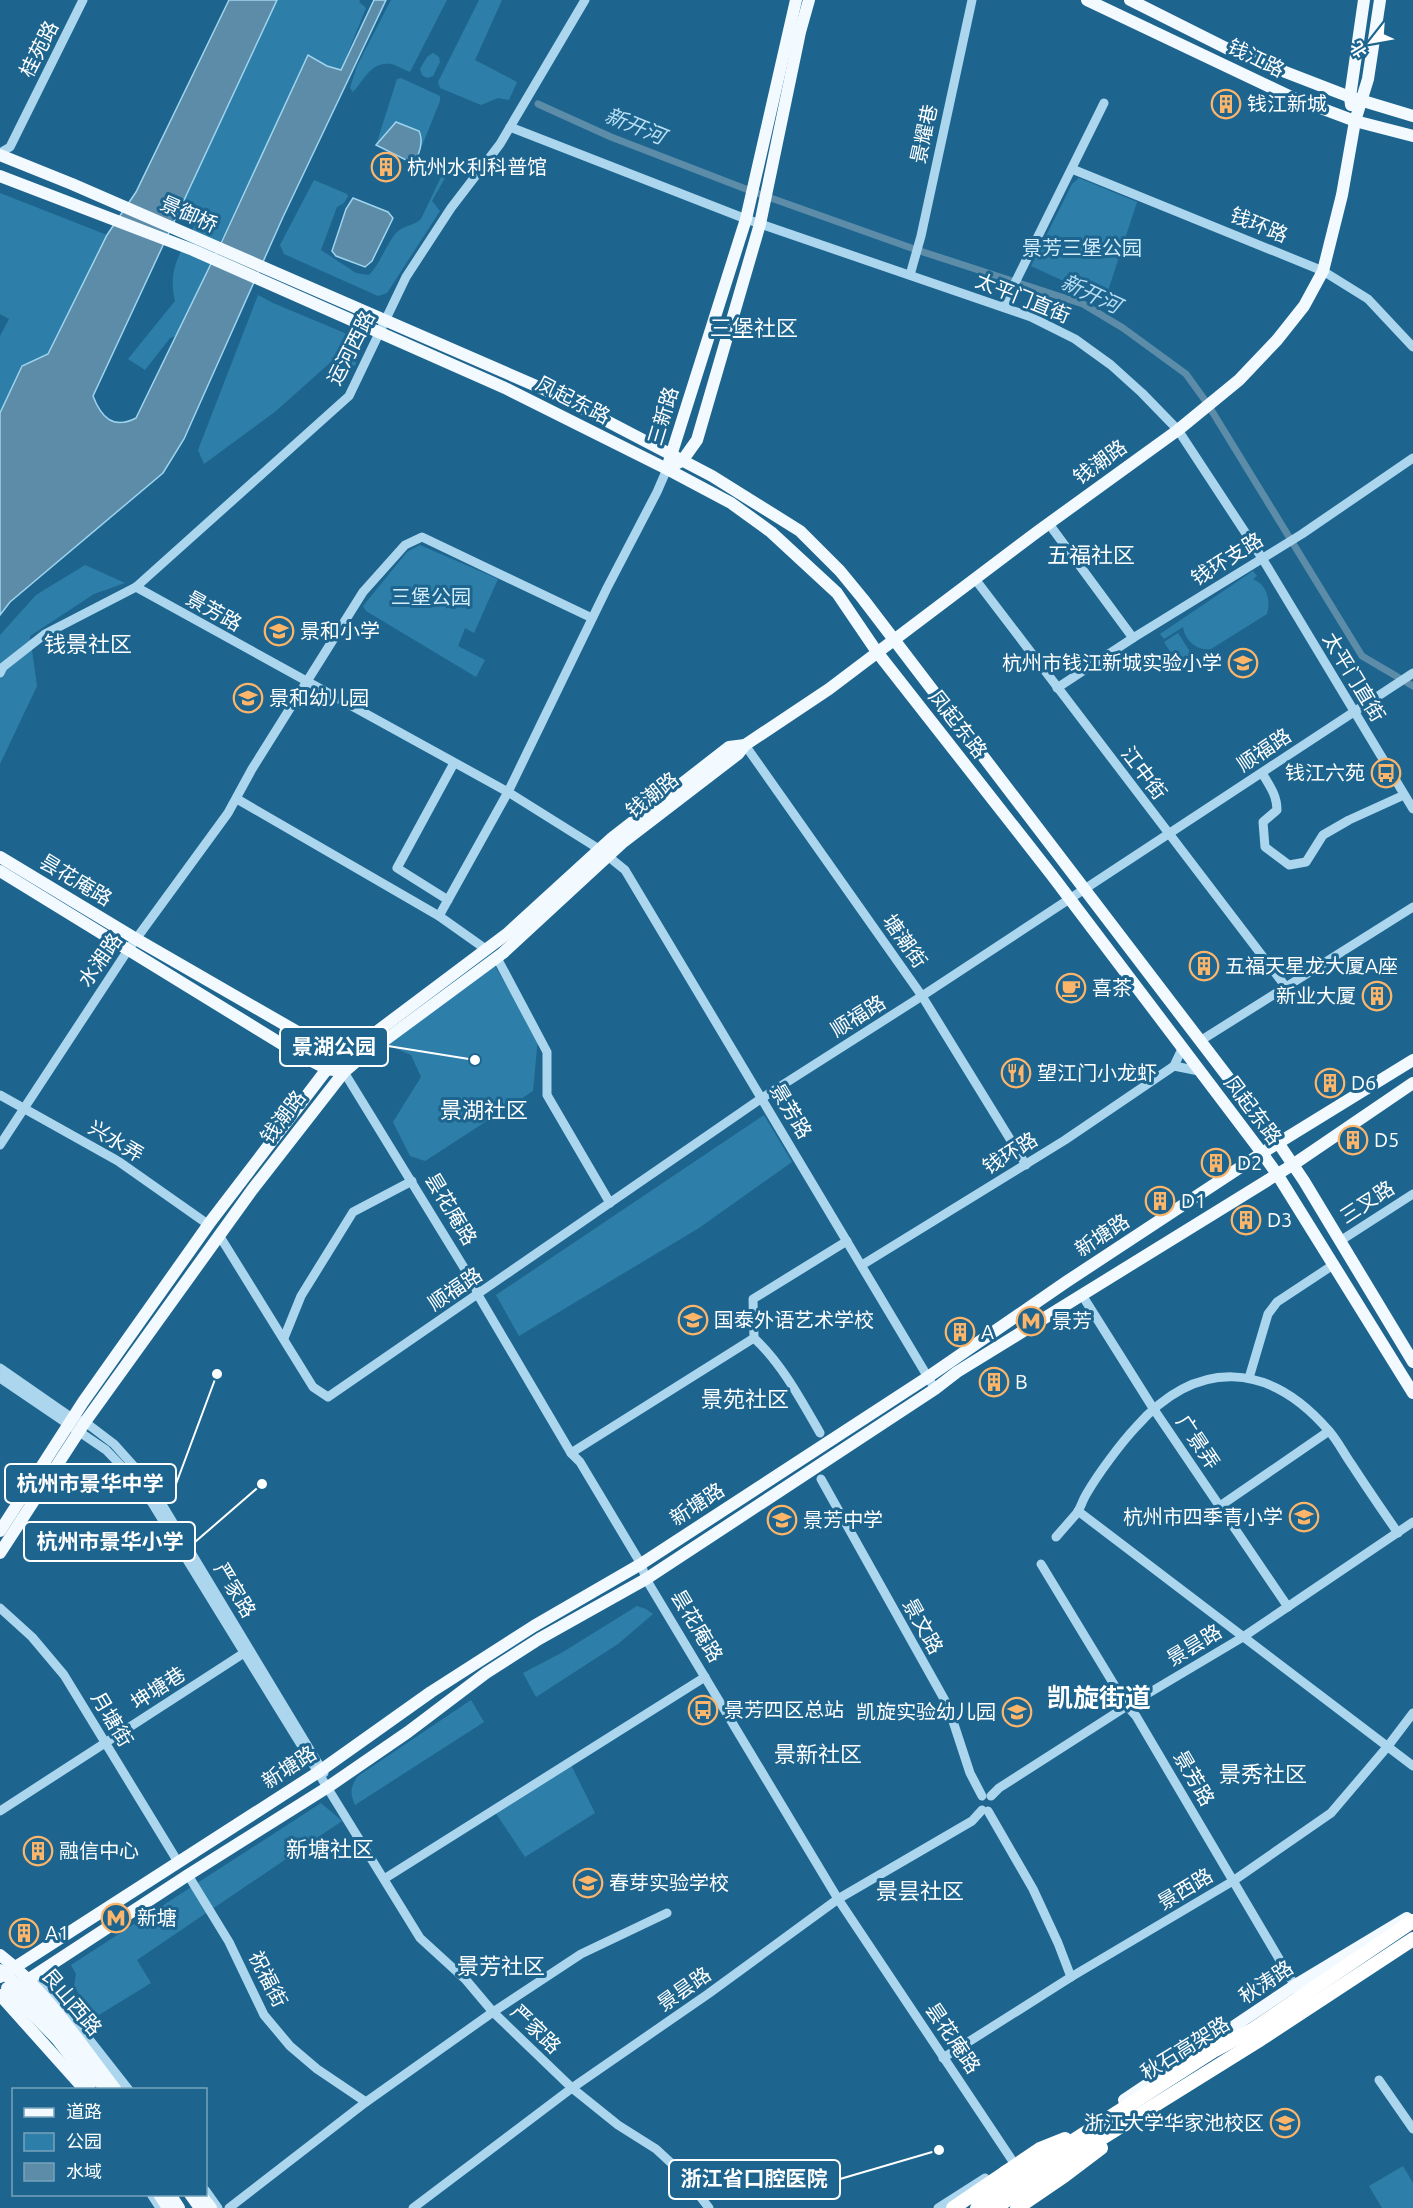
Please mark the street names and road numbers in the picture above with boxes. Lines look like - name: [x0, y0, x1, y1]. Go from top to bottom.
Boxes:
- street label: 桂苑路: [15, 17, 62, 81]
- street label: 钱江路: [1224, 34, 1288, 81]
- street label: 景耀巷: [906, 102, 941, 166]
- street label: 景御桥: [157, 191, 221, 236]
- street label: 钱环路: [1227, 203, 1291, 246]
- street label: 太平门直街: [973, 268, 1074, 327]
- street label: 运河西路: [322, 307, 379, 389]
- street label: 凤起东路: [532, 371, 614, 428]
- street label: 三新路: [643, 384, 682, 448]
- street label: 钱潮路: [1069, 435, 1131, 489]
- street label: 钱环支路: [1187, 528, 1267, 590]
- street label: 景芳路: [182, 586, 246, 635]
- street label: 太平门直街: [1319, 628, 1390, 726]
- street label: 凤起东路: [925, 685, 992, 762]
- street label: 顺福路: [1232, 723, 1295, 776]
- street label: 江中街: [1117, 742, 1172, 804]
- street label: 钱潮路: [621, 767, 682, 822]
- street label: 昙花庵路: [36, 849, 116, 910]
- street label: 塘潮街: [879, 910, 932, 972]
- street label: 水湘路: [73, 929, 126, 991]
- street label: 顺福路: [826, 990, 889, 1041]
- street label: 凤起东路: [1220, 1071, 1287, 1149]
- street label: 景芳路: [766, 1079, 817, 1142]
- street label: 钱潮路: [255, 1086, 310, 1148]
- street label: 兴水弄: [85, 1115, 148, 1166]
- street label: 钱环路: [978, 1127, 1041, 1178]
- street label: 昙花庵路: [421, 1169, 482, 1249]
- street label: 三叉路: [1335, 1176, 1398, 1228]
- street label: 新塘路: [1070, 1209, 1133, 1261]
- street label: 顺福路: [423, 1262, 486, 1315]
- street label: 广景弄: [1172, 1410, 1225, 1473]
- street label: 新塘路: [665, 1478, 728, 1530]
- street label: 严家路: [210, 1558, 261, 1621]
- street label: 昙花庵路: [667, 1586, 728, 1666]
- street label: 景文路: [899, 1594, 948, 1658]
- street label: 景昙路: [1162, 1619, 1225, 1670]
- street label: 坤塘巷: [126, 1662, 189, 1714]
- street label: 月塘街: [87, 1687, 138, 1750]
- street label: 新塘路: [257, 1741, 320, 1793]
- street label: 景芳路: [1169, 1746, 1219, 1809]
- street label: 景西路: [1153, 1863, 1216, 1914]
- street label: 祝福街: [245, 1947, 292, 2011]
- street label: 秋涛路: [1234, 1955, 1297, 2008]
- street label: 景昙路: [653, 1962, 715, 2015]
- street label: 艮山西路: [38, 1964, 107, 2040]
- street label: 昙花庵路: [922, 1998, 985, 2077]
- street label: 严家路: [507, 2000, 566, 2058]
- street label: 秋石高架路: [1136, 2011, 1233, 2084]

